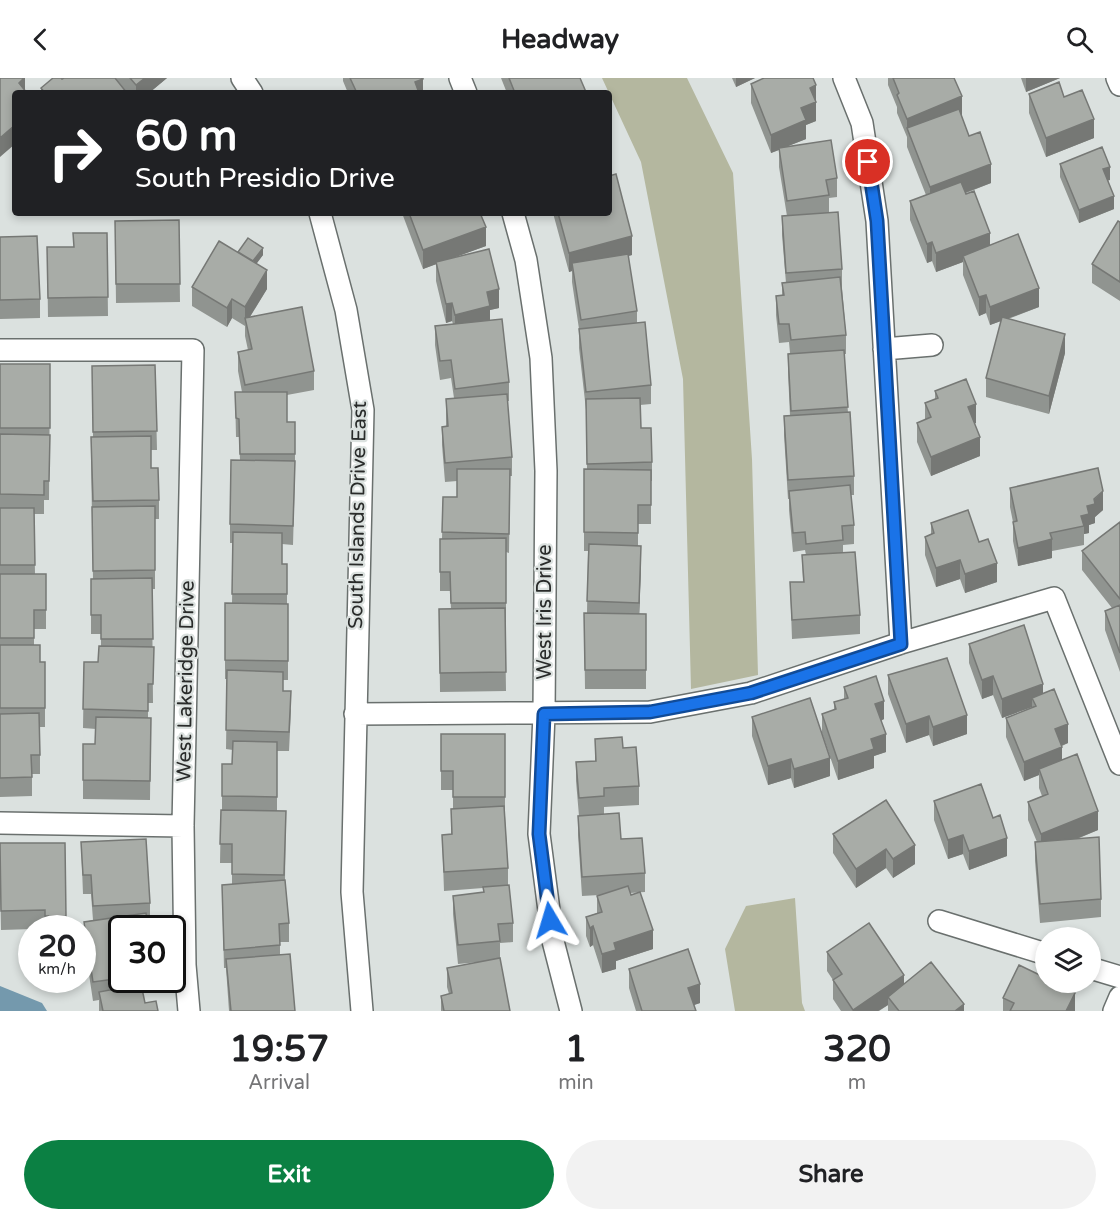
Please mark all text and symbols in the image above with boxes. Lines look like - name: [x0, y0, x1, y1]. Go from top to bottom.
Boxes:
- icon: back: [24, 23, 57, 56]
- text: Headway: [501, 23, 619, 56]
- icon: search: [1063, 23, 1096, 56]
- text: 60 m: [135, 111, 237, 162]
- icon: right: [36, 114, 114, 192]
- pin: [842, 136, 893, 187]
- icon: arrive: [851, 145, 884, 178]
- text: South Presidio Drive: [135, 162, 395, 195]
- street label: South Islands Drive East: [344, 400, 372, 629]
- street label: West Iris Drive: [533, 544, 557, 680]
- street label: West Lakeridge Drive: [172, 580, 200, 782]
- position arrow: [518, 888, 582, 952]
- speed limit sign: 30: [108, 915, 186, 993]
- map controls: [1035, 927, 1101, 993]
- button: layers: [1035, 927, 1101, 993]
- text: 20: [38, 928, 76, 965]
- text: km/h: [38, 960, 76, 978]
- text: 19:57: [229, 1028, 329, 1071]
- text: 1: [565, 1028, 587, 1071]
- text: 320: [823, 1028, 891, 1071]
- text: Arrival: [248, 1071, 310, 1095]
- text: min: [558, 1071, 594, 1095]
- text: m: [848, 1071, 866, 1095]
- button: Exit: [24, 1140, 554, 1209]
- button: Share: [566, 1140, 1096, 1209]

